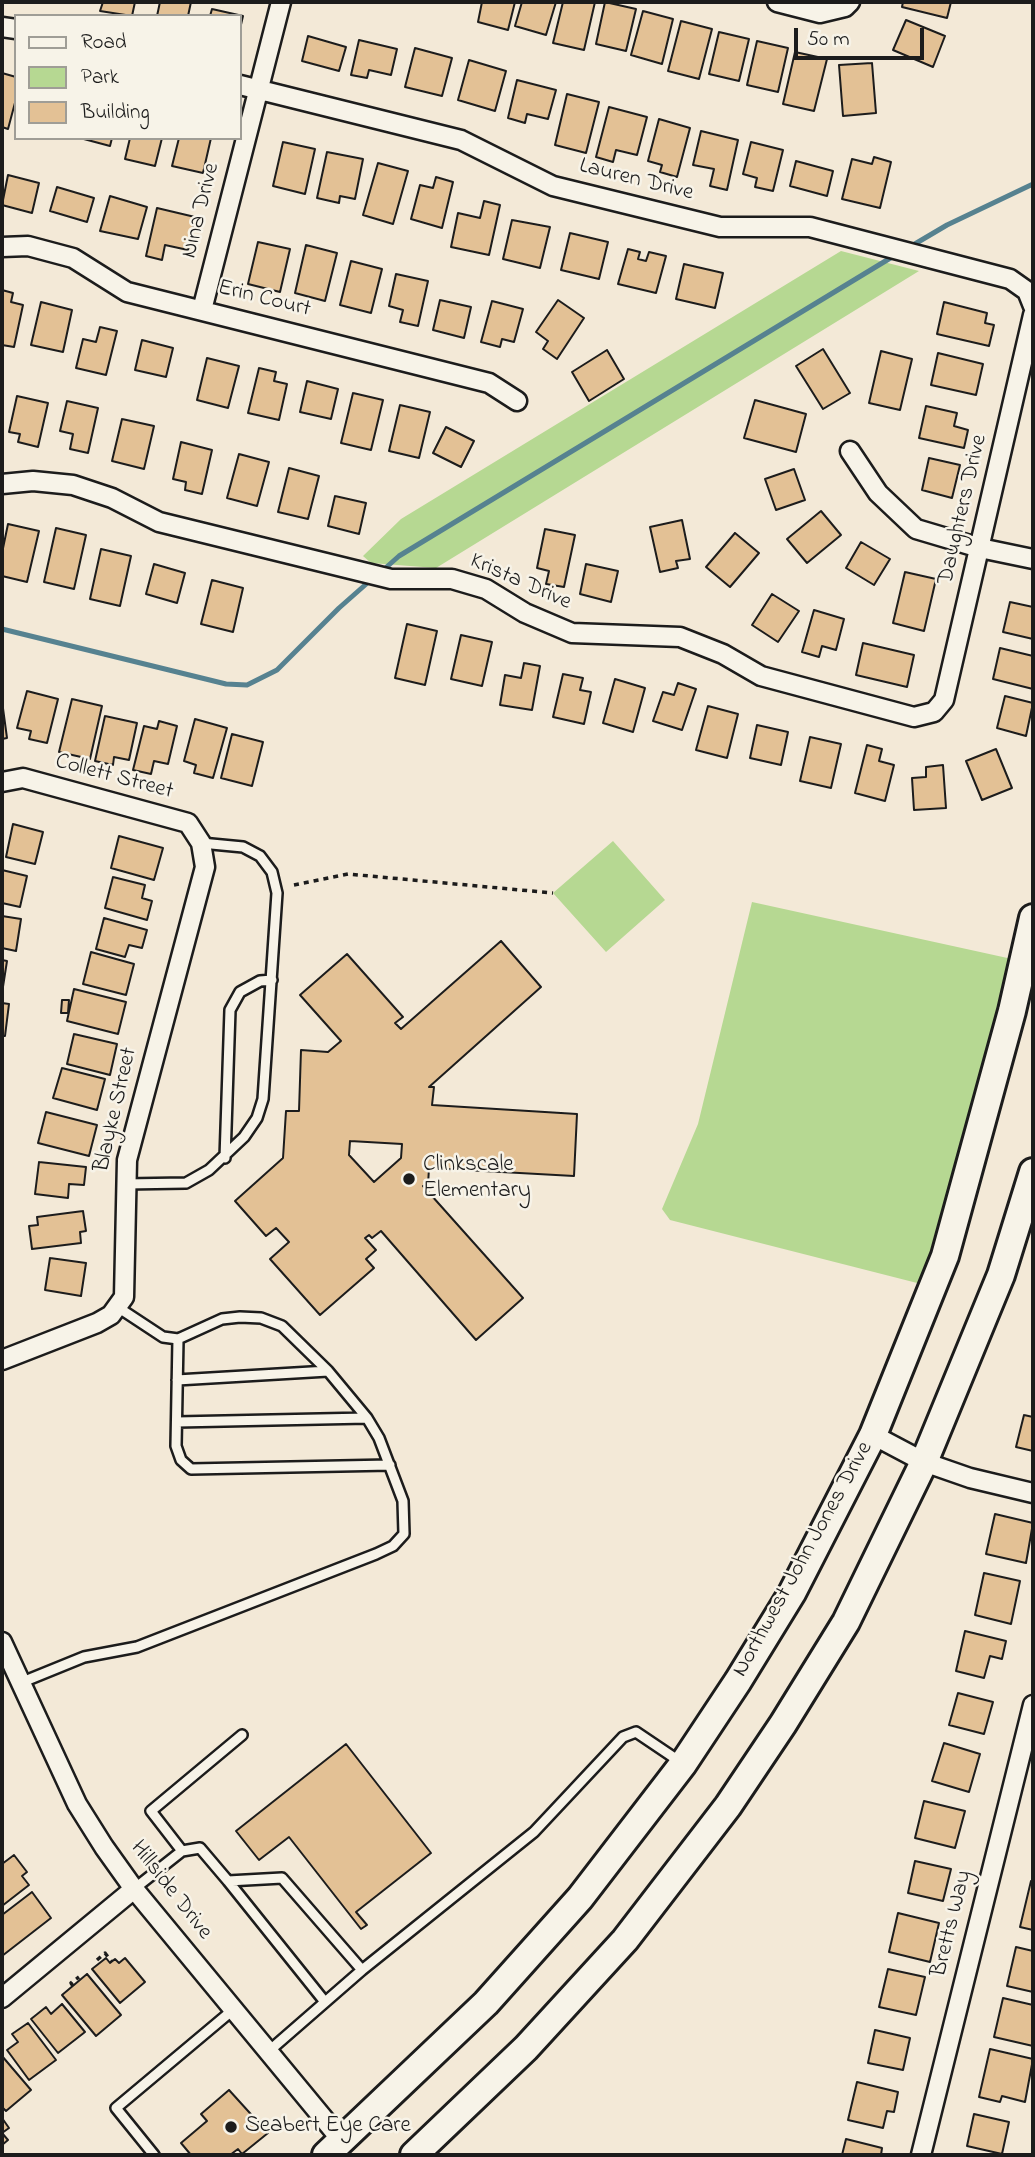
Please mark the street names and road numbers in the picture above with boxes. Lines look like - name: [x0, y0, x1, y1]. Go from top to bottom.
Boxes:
- street label: Lauren Drive: [576, 154, 696, 208]
- street label: Nina Drive: [177, 161, 227, 261]
- street label: Erin Court: [215, 275, 313, 325]
- street label: Daughters Drive: [933, 432, 995, 588]
- street label: Krista Drive: [465, 548, 575, 618]
- street label: Collett Street: [52, 749, 176, 807]
- street label: Blayke Street: [89, 1045, 145, 1175]
- street label: Northwest John Jones Drive: [728, 1438, 880, 1682]
- street label: Hillside Drive: [123, 1836, 217, 1946]
- street label: Bretts Way: [926, 1868, 980, 1980]

